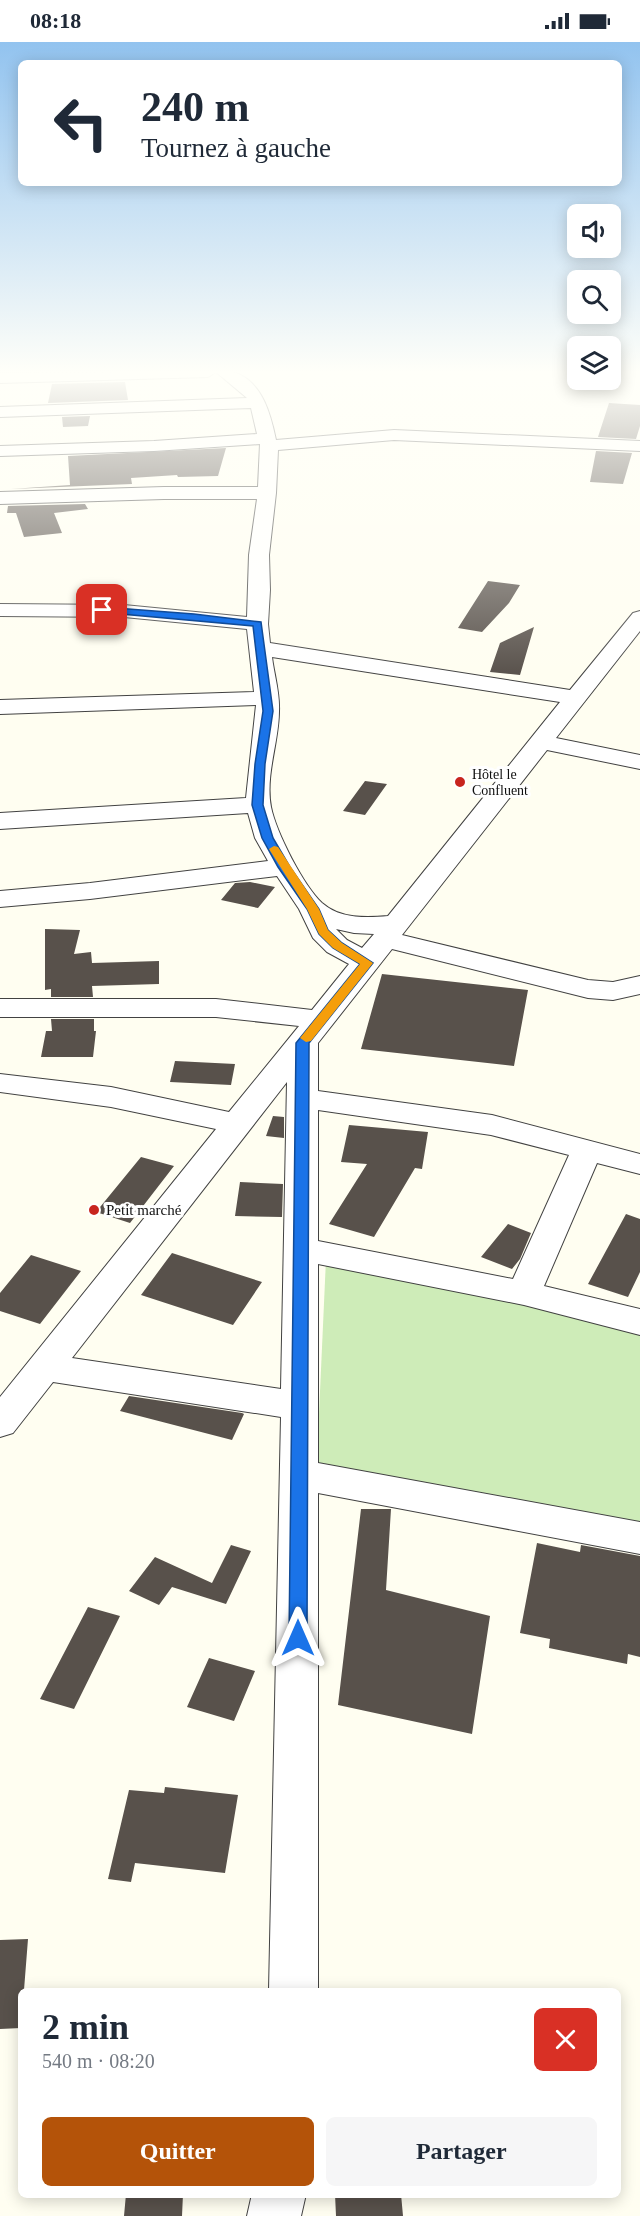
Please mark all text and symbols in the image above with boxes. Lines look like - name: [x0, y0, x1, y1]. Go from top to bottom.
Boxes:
- text: 08:18: [30, 8, 81, 33]
- icon: left: [42, 84, 120, 162]
- text: 240 m: [141, 84, 250, 130]
- text: Tournez à gauche: [141, 133, 331, 163]
- map controls: [567, 204, 621, 390]
- button: sound: [567, 204, 621, 258]
- button: search: [567, 270, 621, 324]
- button: layers: [567, 336, 621, 390]
- pin: [76, 584, 127, 635]
- icon: arrive: [85, 593, 118, 626]
- place label: Hôtel le Confluent: [472, 767, 528, 798]
- marker: Hôtel le Confluent: [453, 775, 467, 789]
- place label: Petit marché: [106, 1202, 182, 1218]
- marker: Petit marché: [87, 1203, 101, 1217]
- position arrow: [266, 1606, 330, 1670]
- text: 2 min: [42, 2007, 129, 2047]
- button: close: [534, 2008, 597, 2071]
- text: 540 m · 08:20: [42, 2050, 155, 2072]
- button: Quitter: [42, 2117, 314, 2186]
- button: Partager: [326, 2117, 597, 2186]

